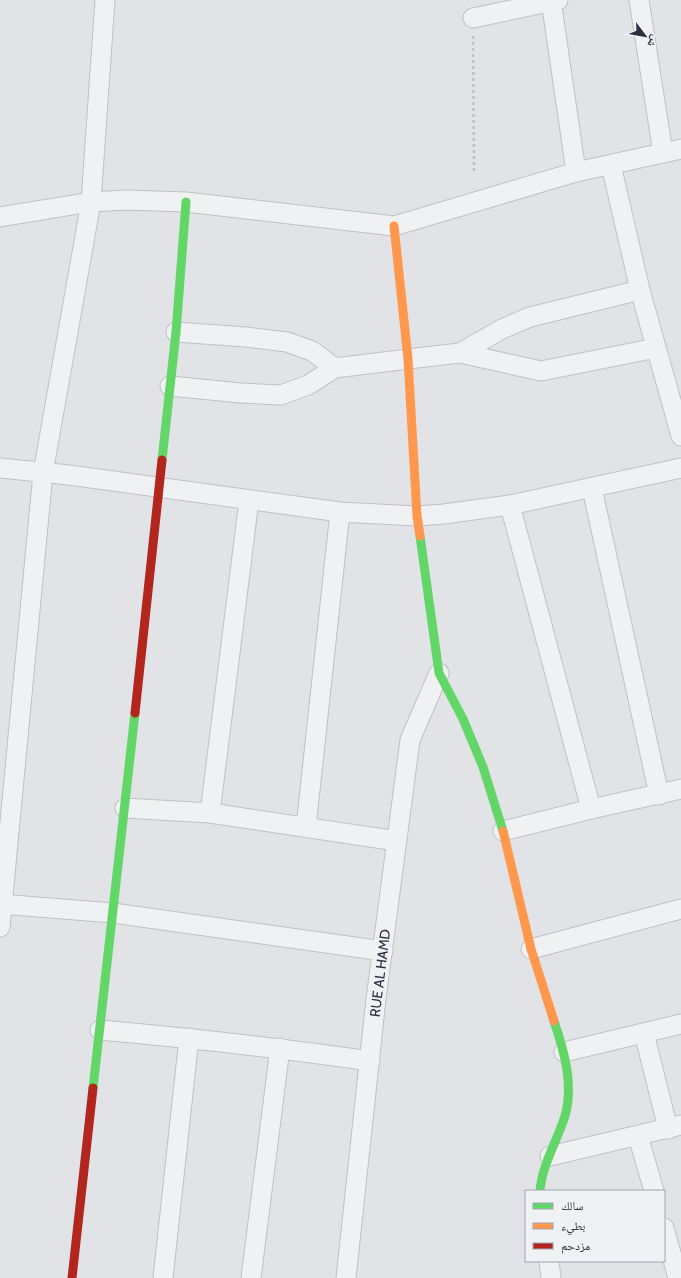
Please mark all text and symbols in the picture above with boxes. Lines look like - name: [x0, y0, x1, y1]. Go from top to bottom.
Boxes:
- north arrow: [625, 16, 665, 56]
- text: ش: [643, 32, 663, 50]
- street label: RUE AL HAMD: [366, 928, 394, 1018]
- legend: [525, 1190, 665, 1262]
- text: سالك: [561, 1198, 583, 1213]
- text: بطيء: [561, 1218, 585, 1236]
- text: مزدحم: [561, 1238, 590, 1254]

